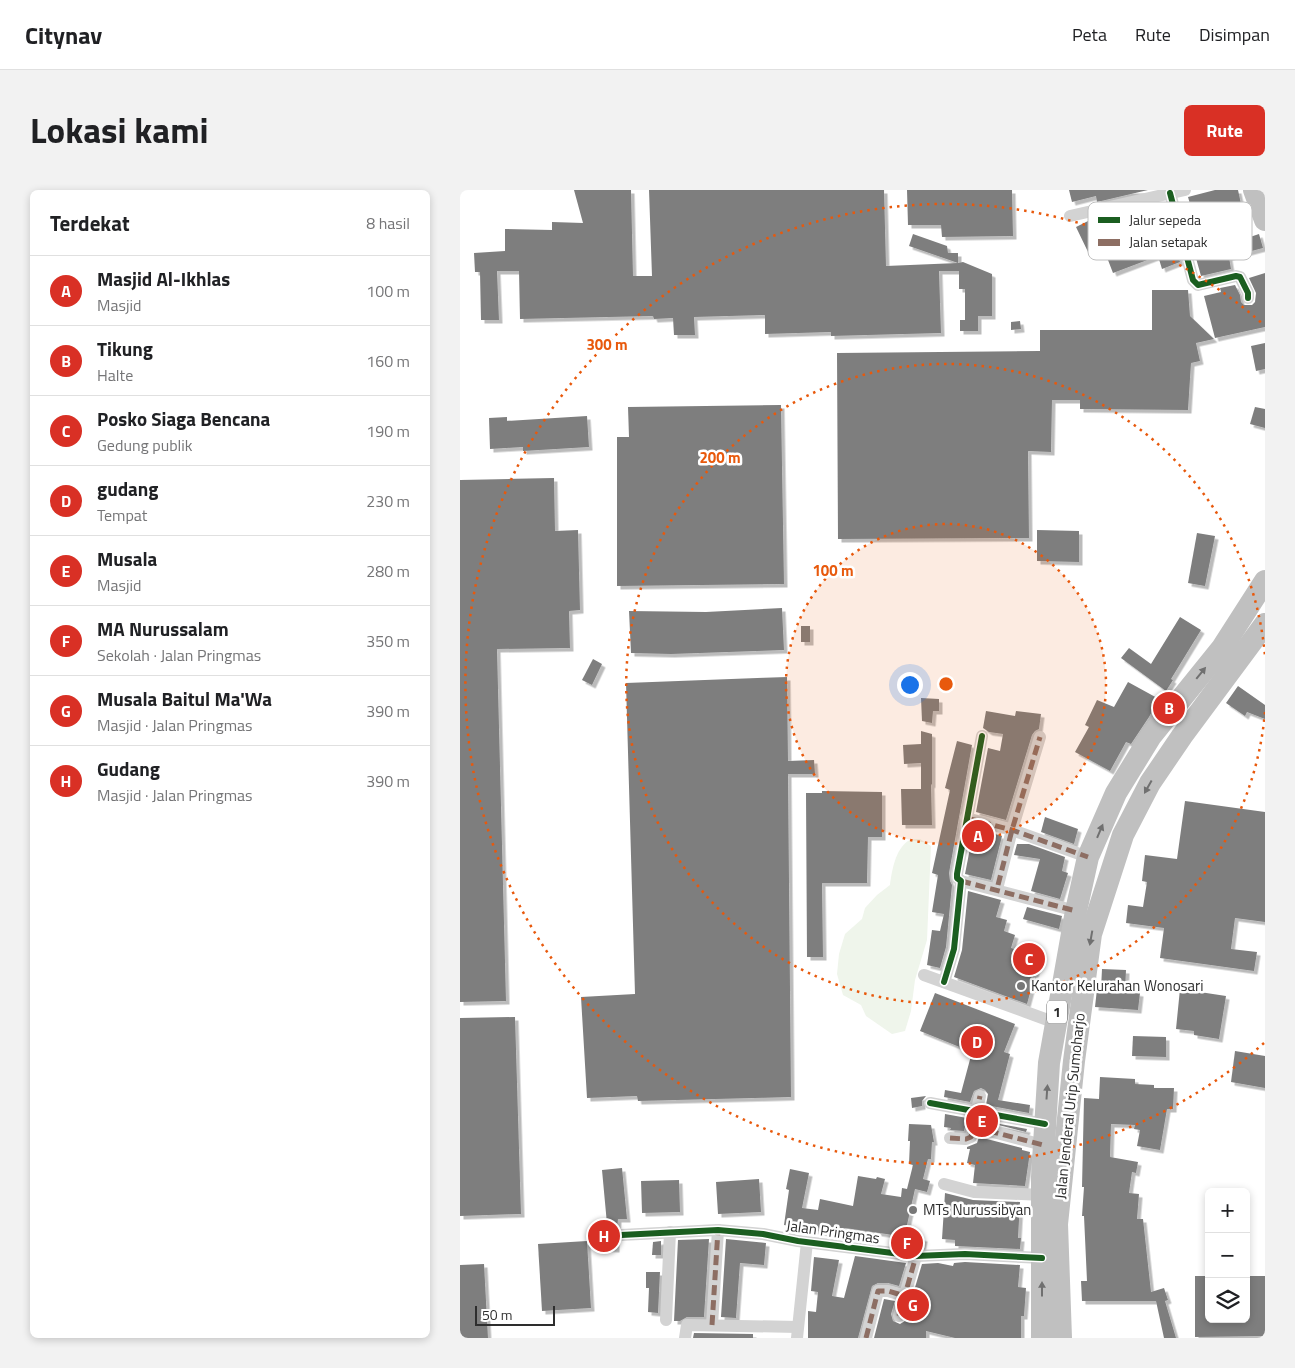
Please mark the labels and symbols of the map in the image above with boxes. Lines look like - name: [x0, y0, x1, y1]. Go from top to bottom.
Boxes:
- legend: [1088, 202, 1252, 260]
- text: Jalur sepeda: [1129, 209, 1201, 230]
- text: Jalan setapak: [1129, 231, 1208, 252]
- text: 300 m: [586, 333, 628, 356]
- text: 200 m: [699, 446, 741, 469]
- text: 100 m: [812, 559, 854, 582]
- one-way arrow: [1196, 667, 1207, 680]
- your location: [897, 672, 923, 698]
- centre of rings: [937, 675, 955, 693]
- pin: B: [1153, 689, 1185, 727]
- one-way arrow: [1144, 779, 1152, 794]
- pin: A: [962, 817, 994, 855]
- one-way arrow: [1096, 823, 1104, 838]
- one-way arrow: [1087, 931, 1095, 947]
- pin: C: [1013, 940, 1045, 978]
- place label: Kantor Kelurahan Wonosari: [1031, 974, 1204, 997]
- marker: Kantor Kelurahan Wonosari: [1015, 980, 1027, 992]
- road number: 1: [1047, 1000, 1067, 1024]
- street label: Jalan Jenderal Urip Sumoharjo: [1048, 1012, 1091, 1200]
- pin: D: [961, 1023, 993, 1061]
- one-way arrow: [1044, 1084, 1052, 1100]
- pin: E: [966, 1102, 998, 1140]
- place label: MTs Nurussibyan: [923, 1198, 1031, 1221]
- marker: MTs Nurussibyan: [907, 1204, 919, 1216]
- street label: Jalan Pringmas: [785, 1214, 881, 1249]
- pin: H: [588, 1217, 620, 1255]
- pin: F: [891, 1224, 923, 1262]
- one-way arrow: [1038, 1281, 1046, 1297]
- pin: G: [897, 1286, 929, 1324]
- scale bar: [475, 1303, 555, 1326]

